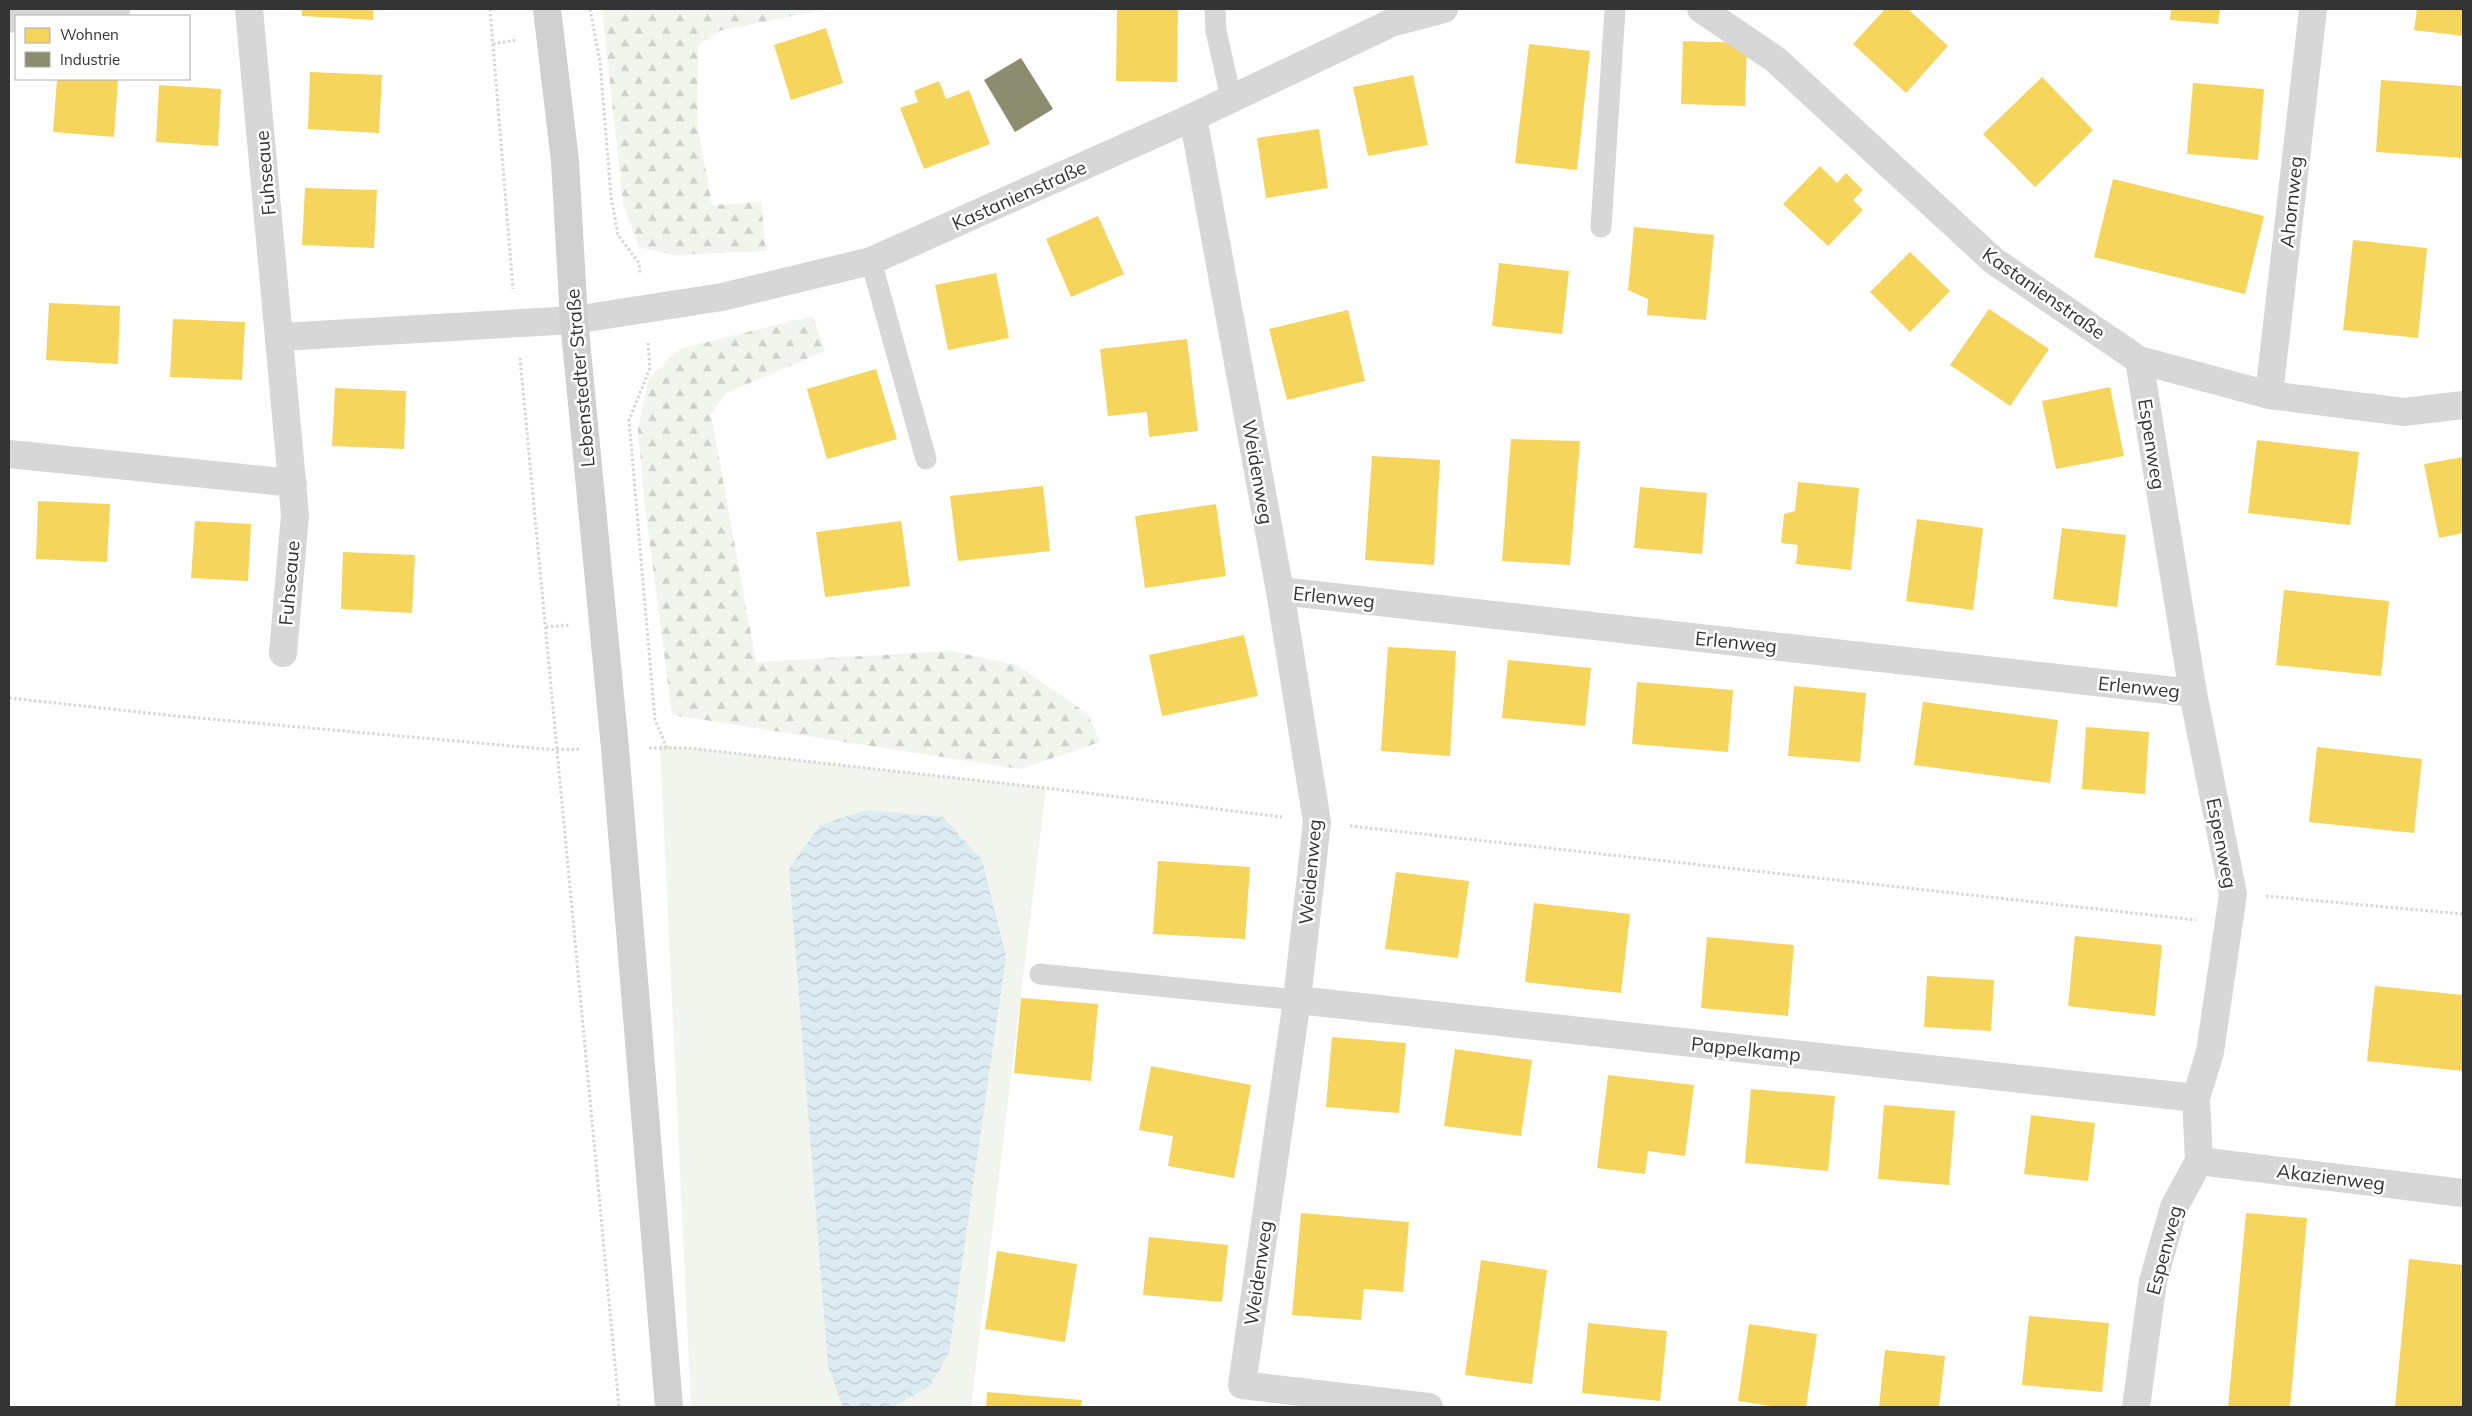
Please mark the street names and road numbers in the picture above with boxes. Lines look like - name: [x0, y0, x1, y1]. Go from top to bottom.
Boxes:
- street label: Fuhseaue: [249, 130, 281, 216]
- street label: Kastanienstraße: [948, 155, 1090, 235]
- street label: Ahornweg: [2274, 155, 2308, 249]
- street label: Kastanienstraße: [1978, 242, 2110, 344]
- street label: Lebenstedter Straße: [560, 288, 600, 468]
- street label: Espenweg: [2133, 397, 2171, 491]
- street label: Weidenweg: [1237, 418, 1279, 526]
- street label: Fuhseaue: [273, 540, 305, 626]
- street label: Erlenweg: [1292, 581, 1376, 613]
- street label: Erlenweg: [1694, 626, 1778, 658]
- street label: Erlenweg: [2097, 671, 2181, 703]
- street label: Espenweg: [2202, 796, 2242, 890]
- street label: Weidenweg: [1293, 818, 1327, 926]
- street label: Pappelkamp: [1690, 1031, 1802, 1067]
- street label: Akazienweg: [2275, 1158, 2387, 1196]
- street label: Espenweg: [2141, 1203, 2187, 1297]
- street label: Weidenweg: [1239, 1219, 1277, 1327]

